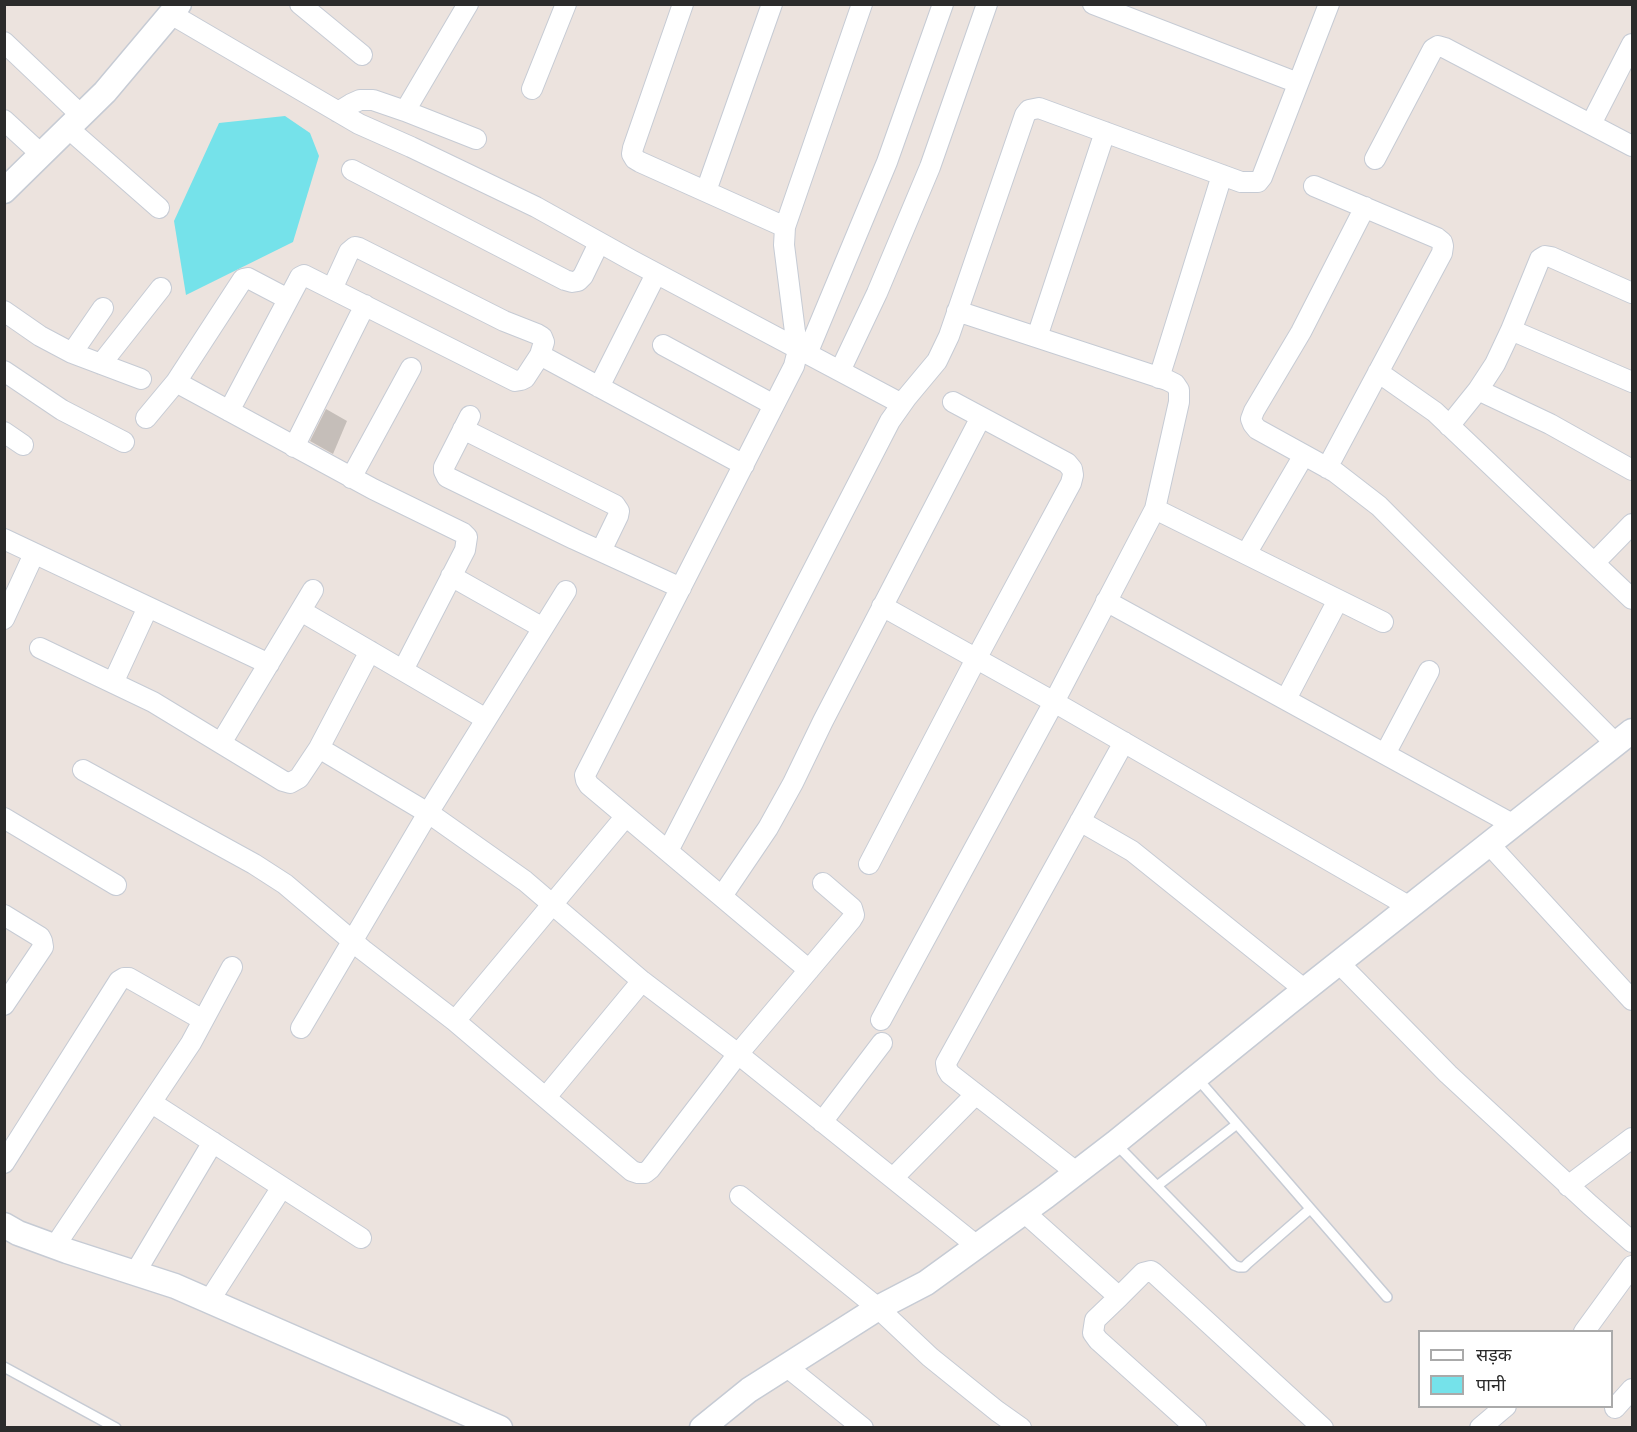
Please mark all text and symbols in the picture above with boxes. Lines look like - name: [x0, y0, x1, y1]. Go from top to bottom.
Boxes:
- legend: [1418, 1330, 1613, 1408]
- text: सड़क: [1476, 1343, 1512, 1366]
- text: पानी: [1476, 1373, 1506, 1396]

